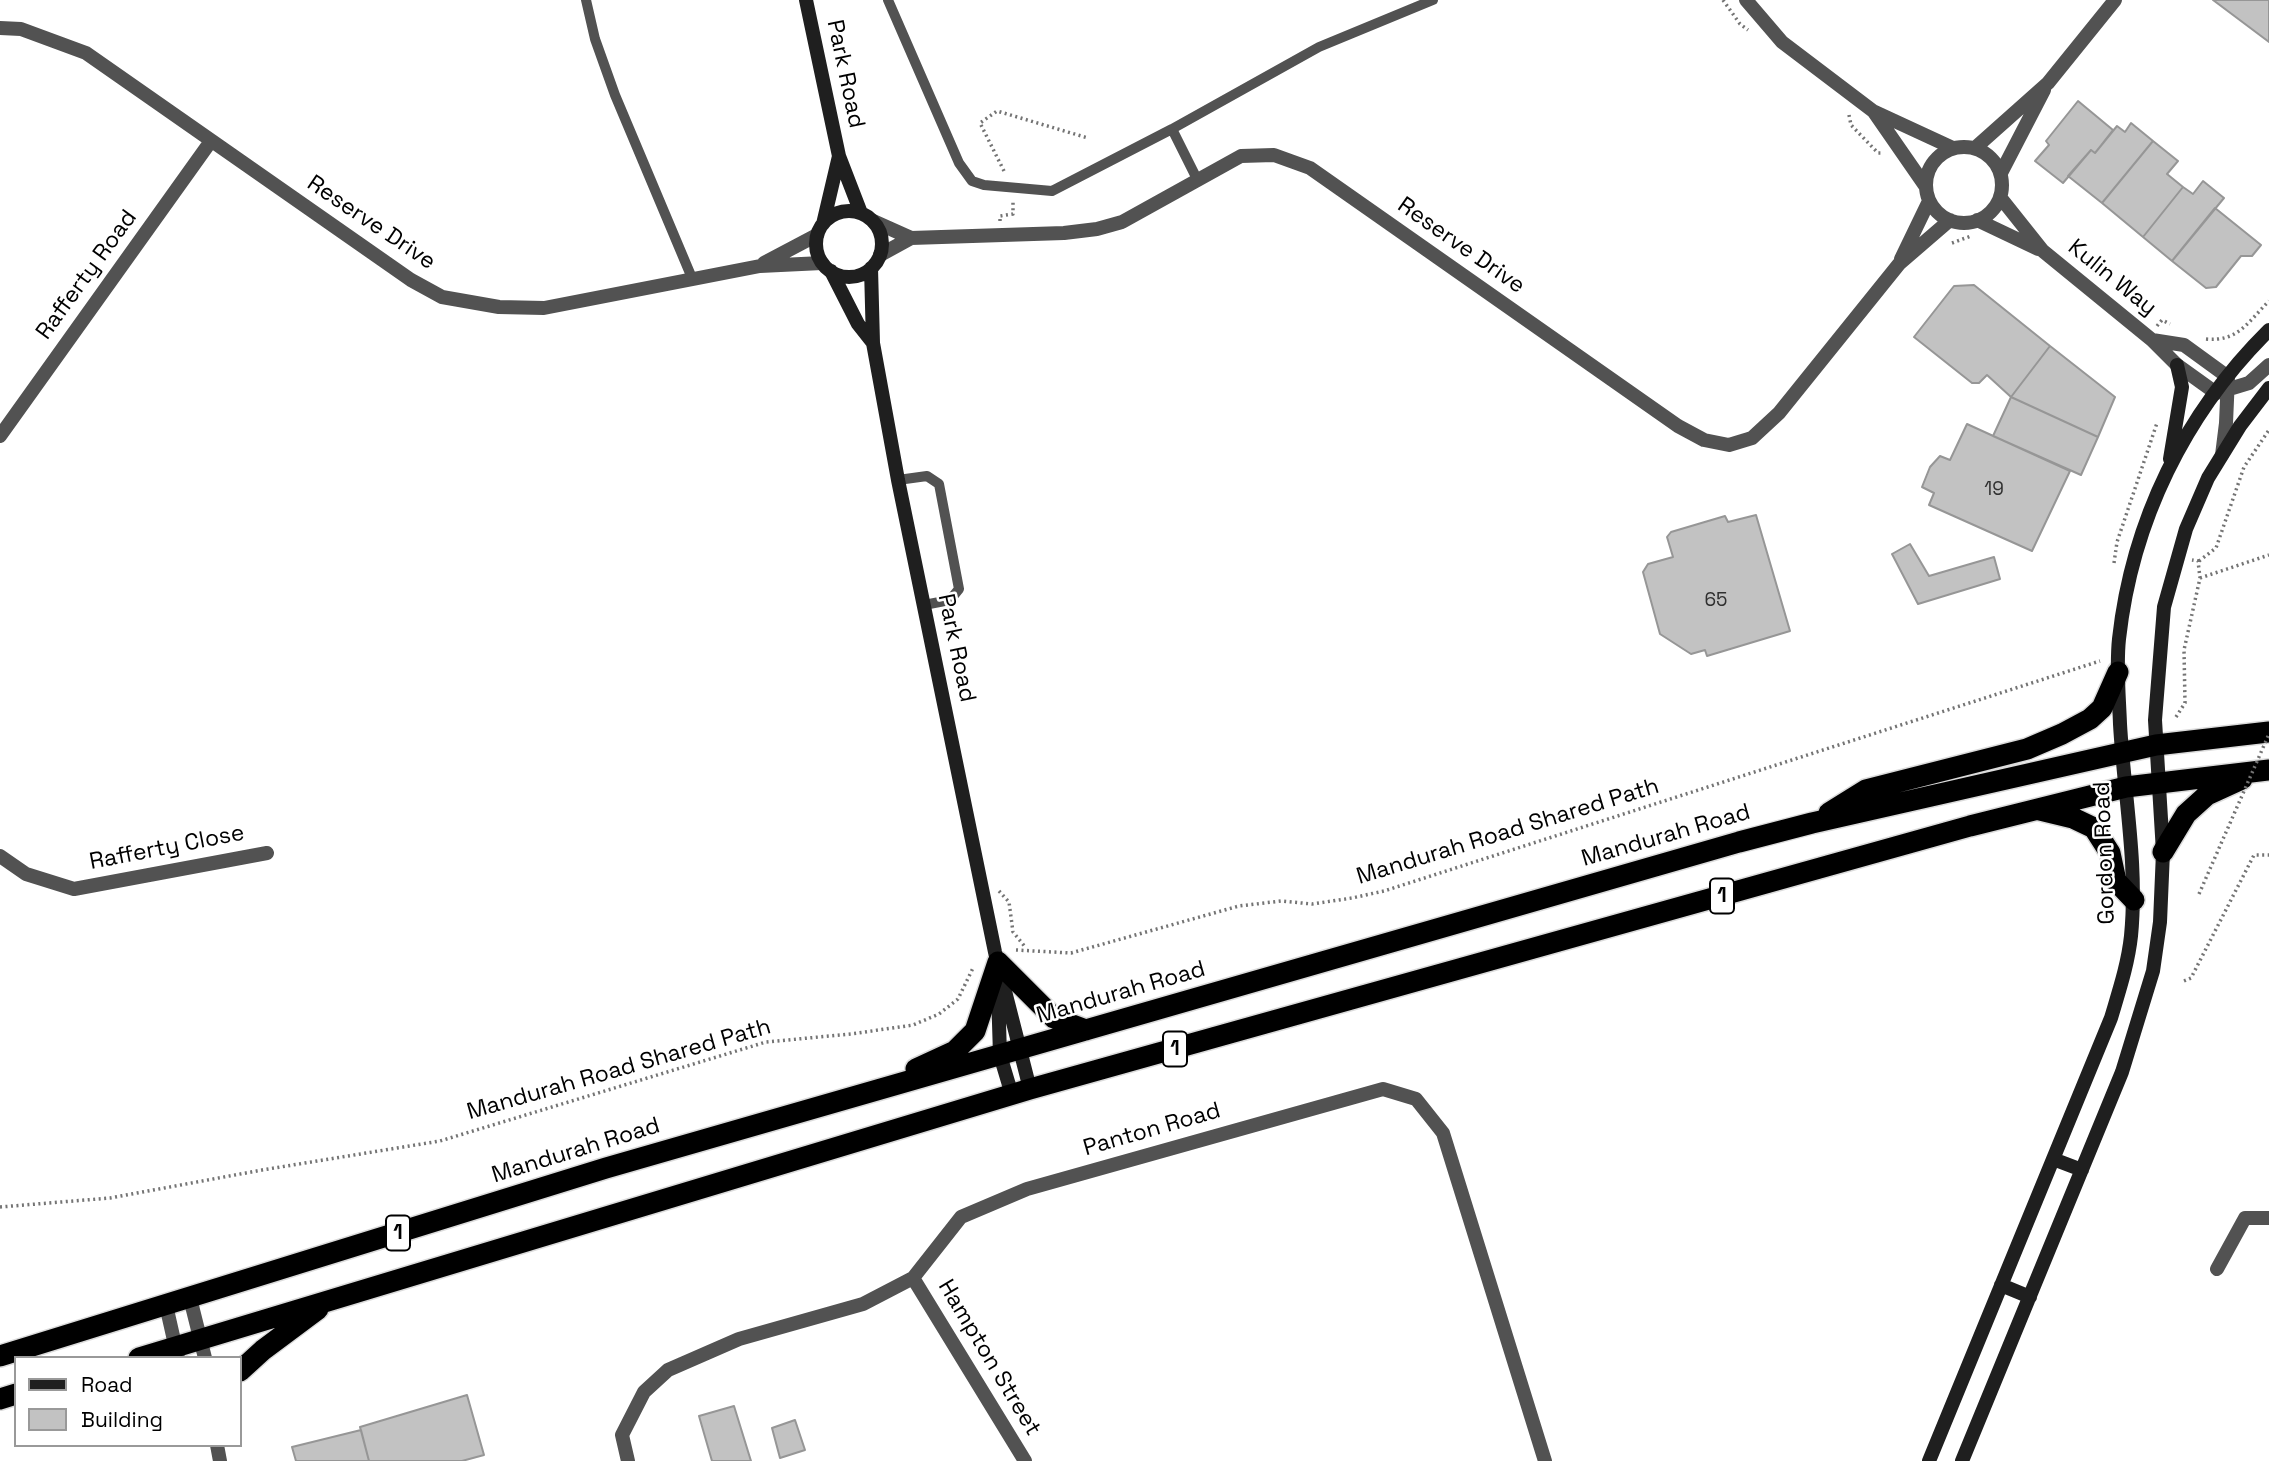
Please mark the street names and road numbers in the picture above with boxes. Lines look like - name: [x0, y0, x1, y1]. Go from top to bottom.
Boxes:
- street label: Park Road: [820, 17, 870, 131]
- street label: Reserve Drive: [301, 170, 441, 276]
- street label: Reserve Drive: [1392, 192, 1530, 300]
- street label: Rafferty Road: [31, 205, 143, 345]
- street label: Kulin Way: [2062, 234, 2162, 322]
- street label: Park Road: [931, 591, 981, 705]
- street label: Mandurah Road Shared Path: [1353, 773, 1663, 891]
- street label: Gordon Road: [2089, 781, 2121, 925]
- street label: Mandurah Road: [1579, 799, 1753, 873]
- street label: Rafferty Close: [87, 819, 247, 877]
- road number: 1: [1710, 878, 1734, 914]
- street label: Mandurah Road: [1034, 956, 1208, 1030]
- street label: Mandurah Road Shared Path: [464, 1013, 774, 1127]
- road number: 1: [1163, 1032, 1187, 1066]
- street label: Panton Road: [1080, 1097, 1224, 1163]
- street label: Mandurah Road: [489, 1112, 663, 1190]
- road number: 1: [386, 1216, 410, 1250]
- street label: Hampton Street: [932, 1275, 1046, 1441]

